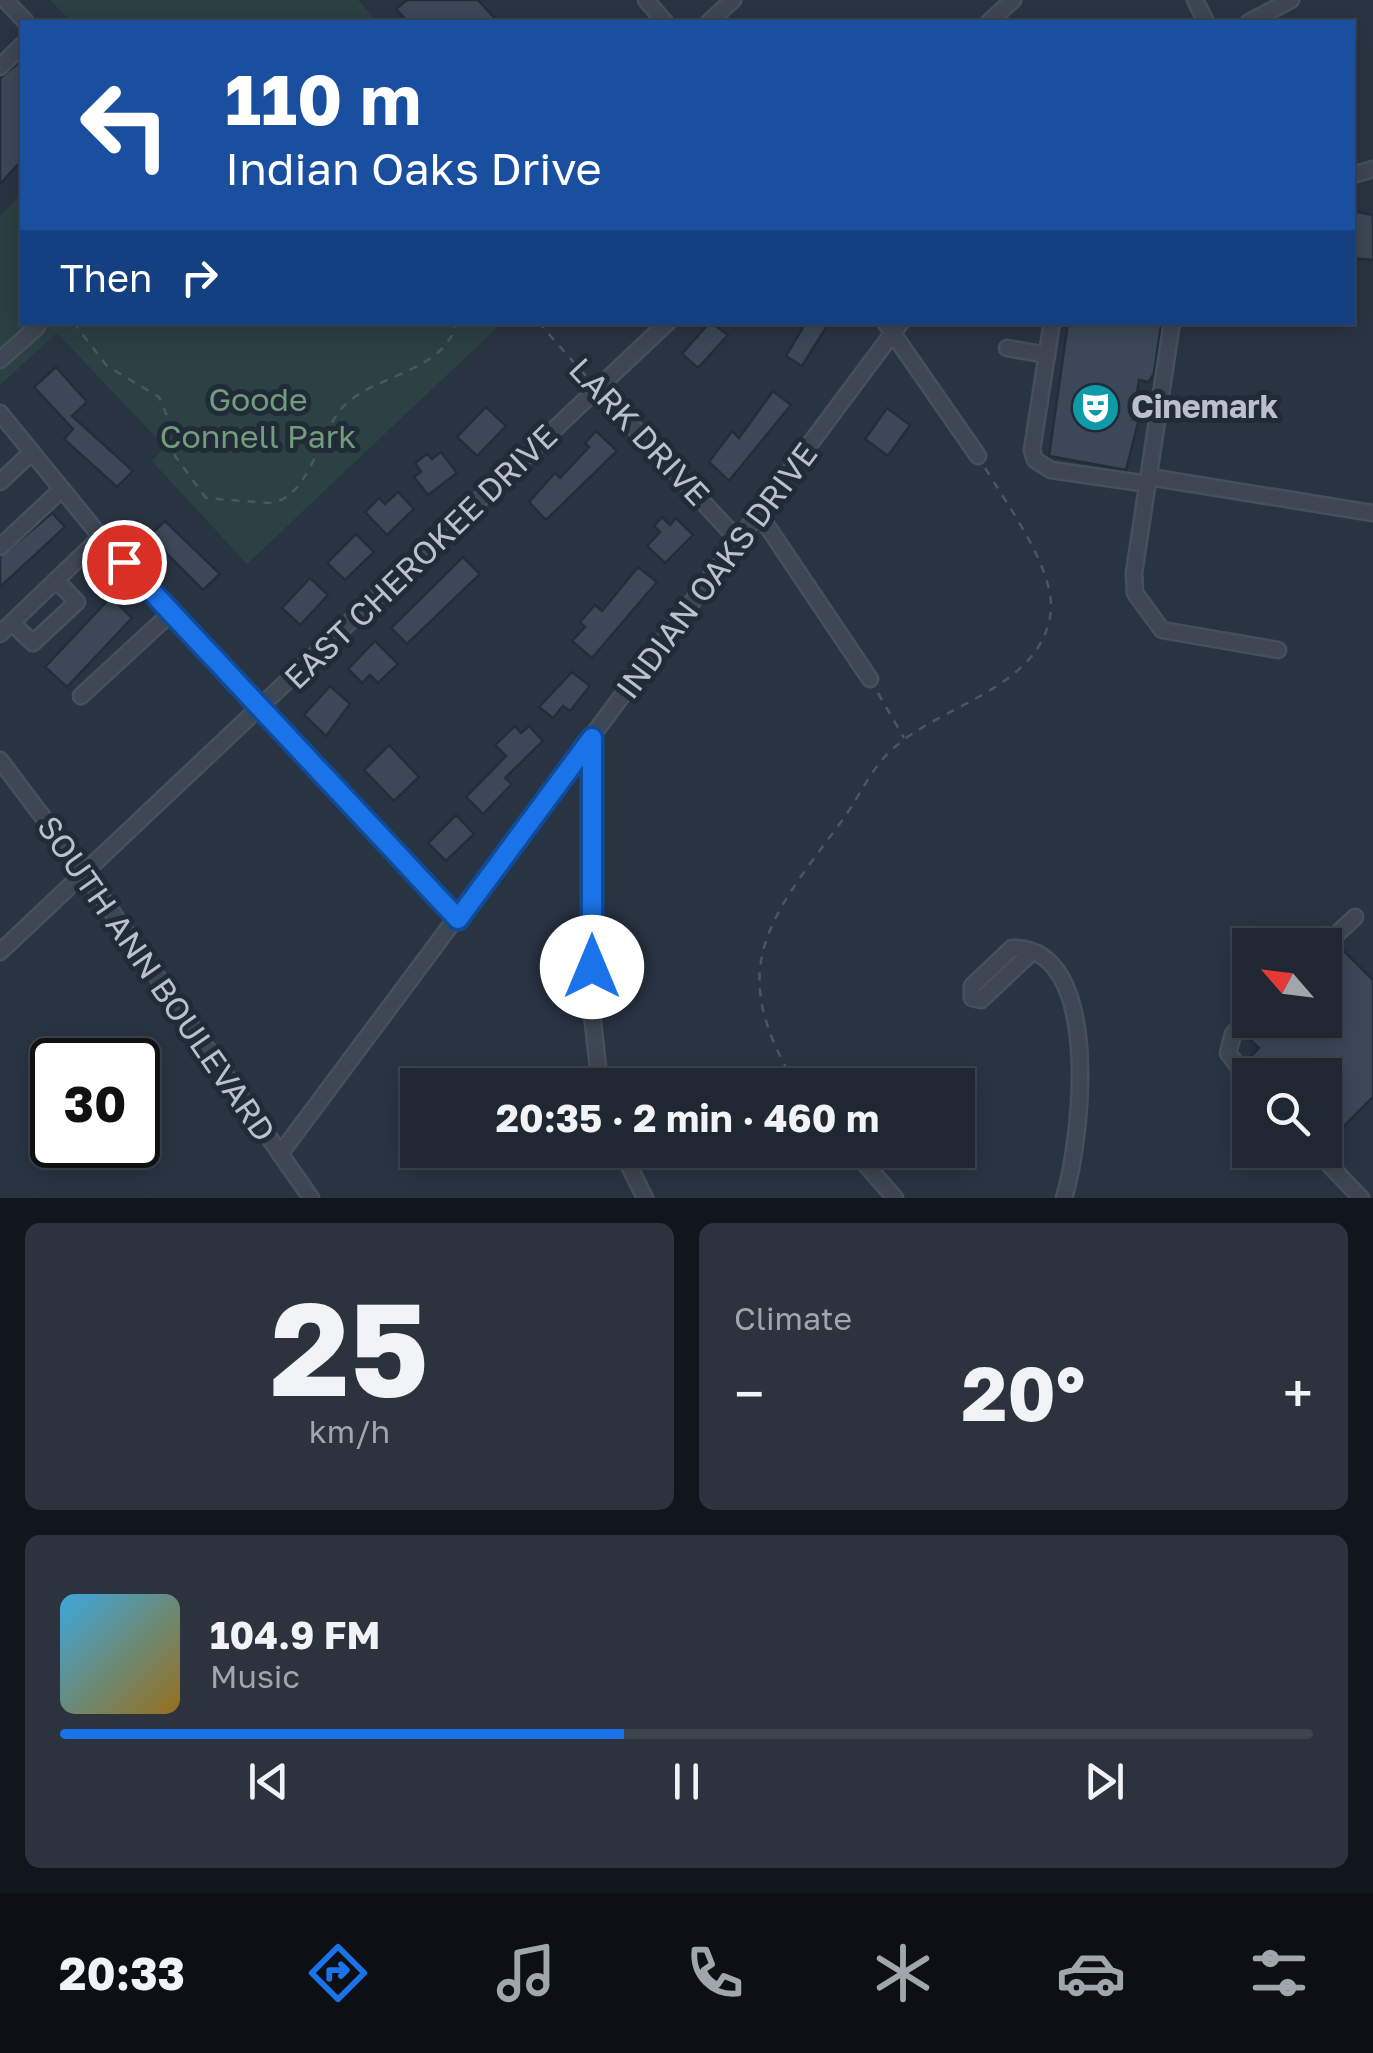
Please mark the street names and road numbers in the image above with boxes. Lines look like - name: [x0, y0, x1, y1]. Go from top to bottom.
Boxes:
- street label: LARK DRIVE: [562, 350, 718, 513]
- street label: EAST CHEROKEE DRIVE: [276, 416, 564, 696]
- street label: INDIAN OAKS DRIVE: [608, 435, 825, 706]
- street label: SOUTH ANN BOULEVARD: [30, 808, 284, 1148]

